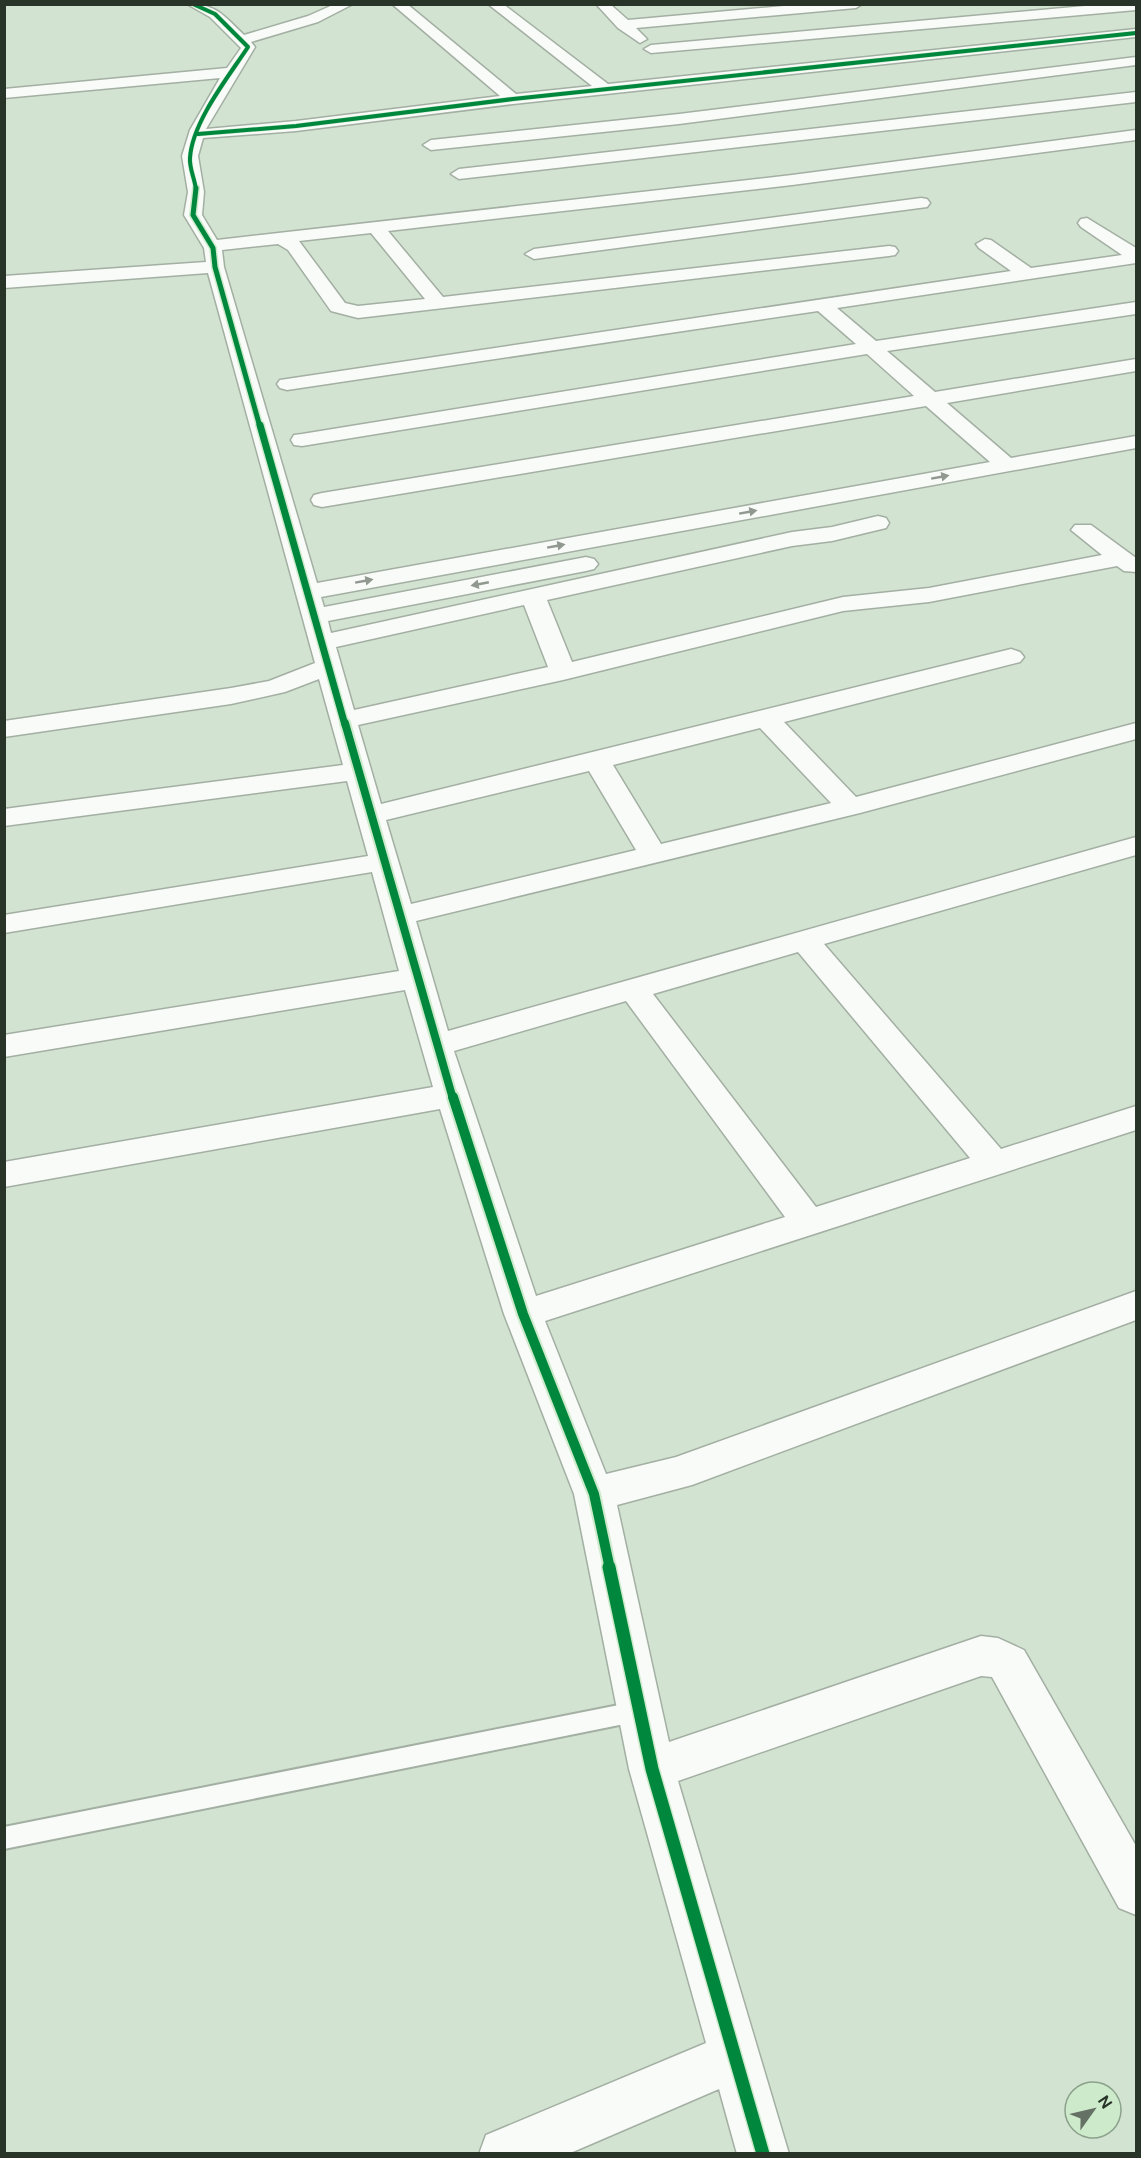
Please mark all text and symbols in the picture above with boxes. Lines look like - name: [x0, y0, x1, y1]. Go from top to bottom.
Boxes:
- one-way arrow: [930, 472, 949, 481]
- one-way arrow: [739, 507, 758, 516]
- one-way arrow: [547, 542, 566, 551]
- one-way arrow: [355, 576, 374, 585]
- one-way arrow: [471, 580, 490, 589]
- north arrow: [1063, 2080, 1123, 2140]
- text: N: [1093, 2091, 1117, 2113]

